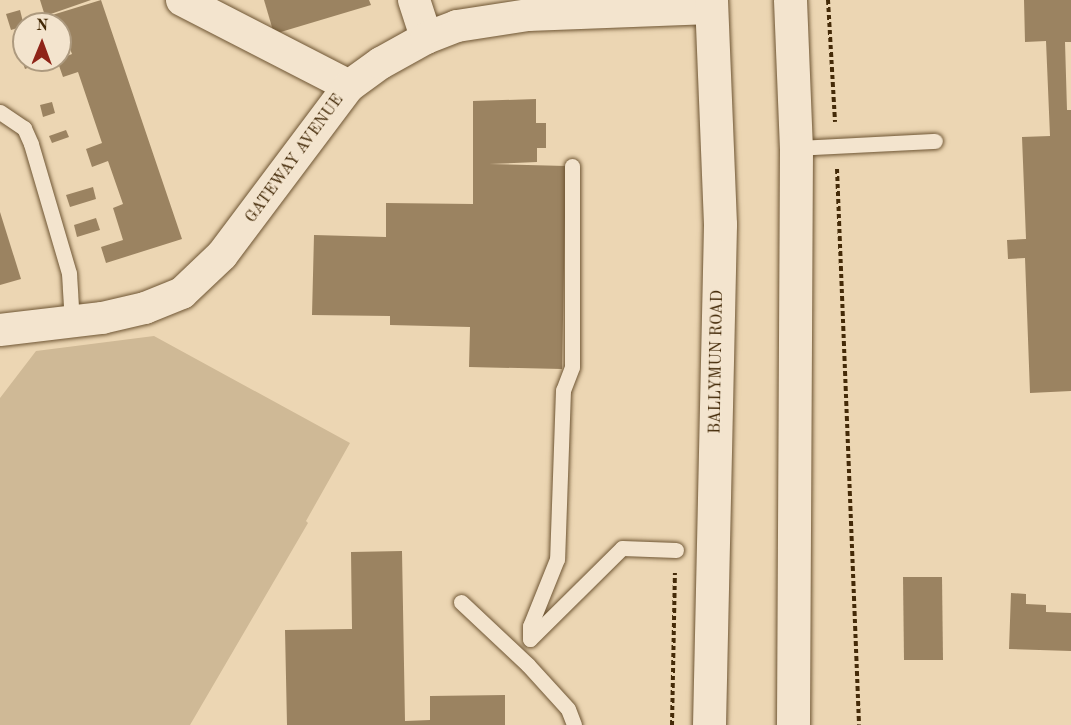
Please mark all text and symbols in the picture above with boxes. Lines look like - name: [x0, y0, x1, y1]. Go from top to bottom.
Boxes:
- north arrow: [12, 12, 72, 72]
- text: N: [36, 18, 49, 34]
- street label: GATEWAY AVENUE: [242, 91, 348, 227]
- street label: BALLYMUN ROAD: [706, 290, 728, 434]

